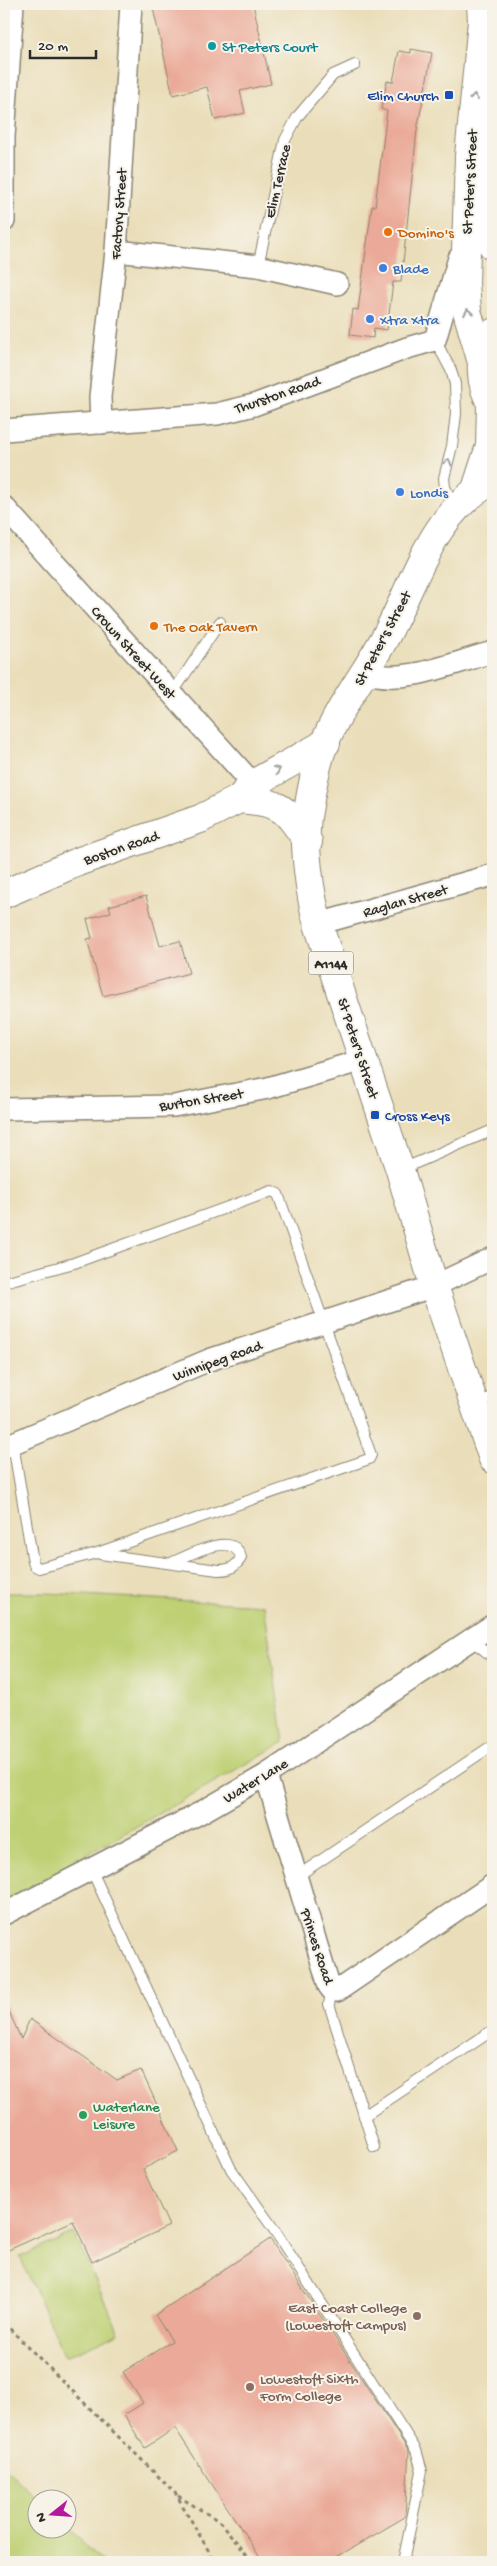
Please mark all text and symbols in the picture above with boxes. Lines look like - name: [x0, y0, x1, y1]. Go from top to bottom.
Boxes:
- scale bar: [30, 28, 96, 60]
- text: 20 m: [38, 38, 68, 56]
- place label: St Peters Court: [222, 39, 319, 57]
- marker: St Peters Court: [206, 40, 218, 52]
- place label: Elim Church: [367, 88, 439, 106]
- marker: Elim Church: [443, 89, 455, 101]
- one-way arrow: [469, 93, 480, 101]
- street label: St Peter's Street: [459, 127, 483, 235]
- street label: Elim Terrace: [262, 142, 296, 220]
- street label: Factory Street: [108, 166, 132, 261]
- place label: Domino's: [397, 225, 454, 243]
- marker: Domino's: [382, 226, 394, 238]
- place label: Blade: [392, 261, 429, 279]
- marker: Blade: [377, 262, 389, 274]
- one-way arrow: [463, 307, 474, 315]
- place label: Xtra Xtra: [379, 312, 440, 330]
- marker: Xtra Xtra: [364, 313, 376, 325]
- street label: Thurston Road: [232, 372, 324, 419]
- one-way arrow: [442, 457, 453, 466]
- place label: Londis: [410, 485, 448, 503]
- marker: Londis: [394, 486, 406, 498]
- street label: St Peter's Street: [351, 587, 417, 689]
- street label: Crown Street West: [86, 603, 180, 705]
- place label: The Oak Tavern: [163, 619, 258, 637]
- marker: The Oak Tavern: [148, 620, 160, 632]
- one-way arrow: [272, 766, 281, 777]
- street label: Boston Road: [81, 827, 163, 870]
- street label: Raglan Street: [361, 881, 452, 923]
- road number: A1144: [308, 951, 354, 974]
- street label: St Peter's Street: [332, 996, 382, 1103]
- street label: Burton Street: [157, 1085, 246, 1117]
- place label: Cross Keys: [385, 1108, 450, 1126]
- marker: Cross Keys: [369, 1109, 381, 1121]
- street label: Winnipeg Road: [171, 1337, 266, 1386]
- street label: Water Lane: [220, 1755, 292, 1808]
- street label: Princes Road: [295, 1905, 337, 1988]
- place label: Waterlane Leisure: [93, 2099, 160, 2134]
- marker: Waterlane Leisure: [77, 2109, 89, 2121]
- place label: East Coast College (Lowestoft Campus): [285, 2300, 407, 2335]
- marker: East Coast College (Lowestoft Campus): [411, 2310, 423, 2322]
- place label: Lowestoft Sixth Form College: [259, 2371, 359, 2406]
- marker: Lowestoft Sixth Form College: [244, 2381, 256, 2393]
- north arrow: [28, 2488, 78, 2538]
- text: N: [32, 2510, 51, 2524]

